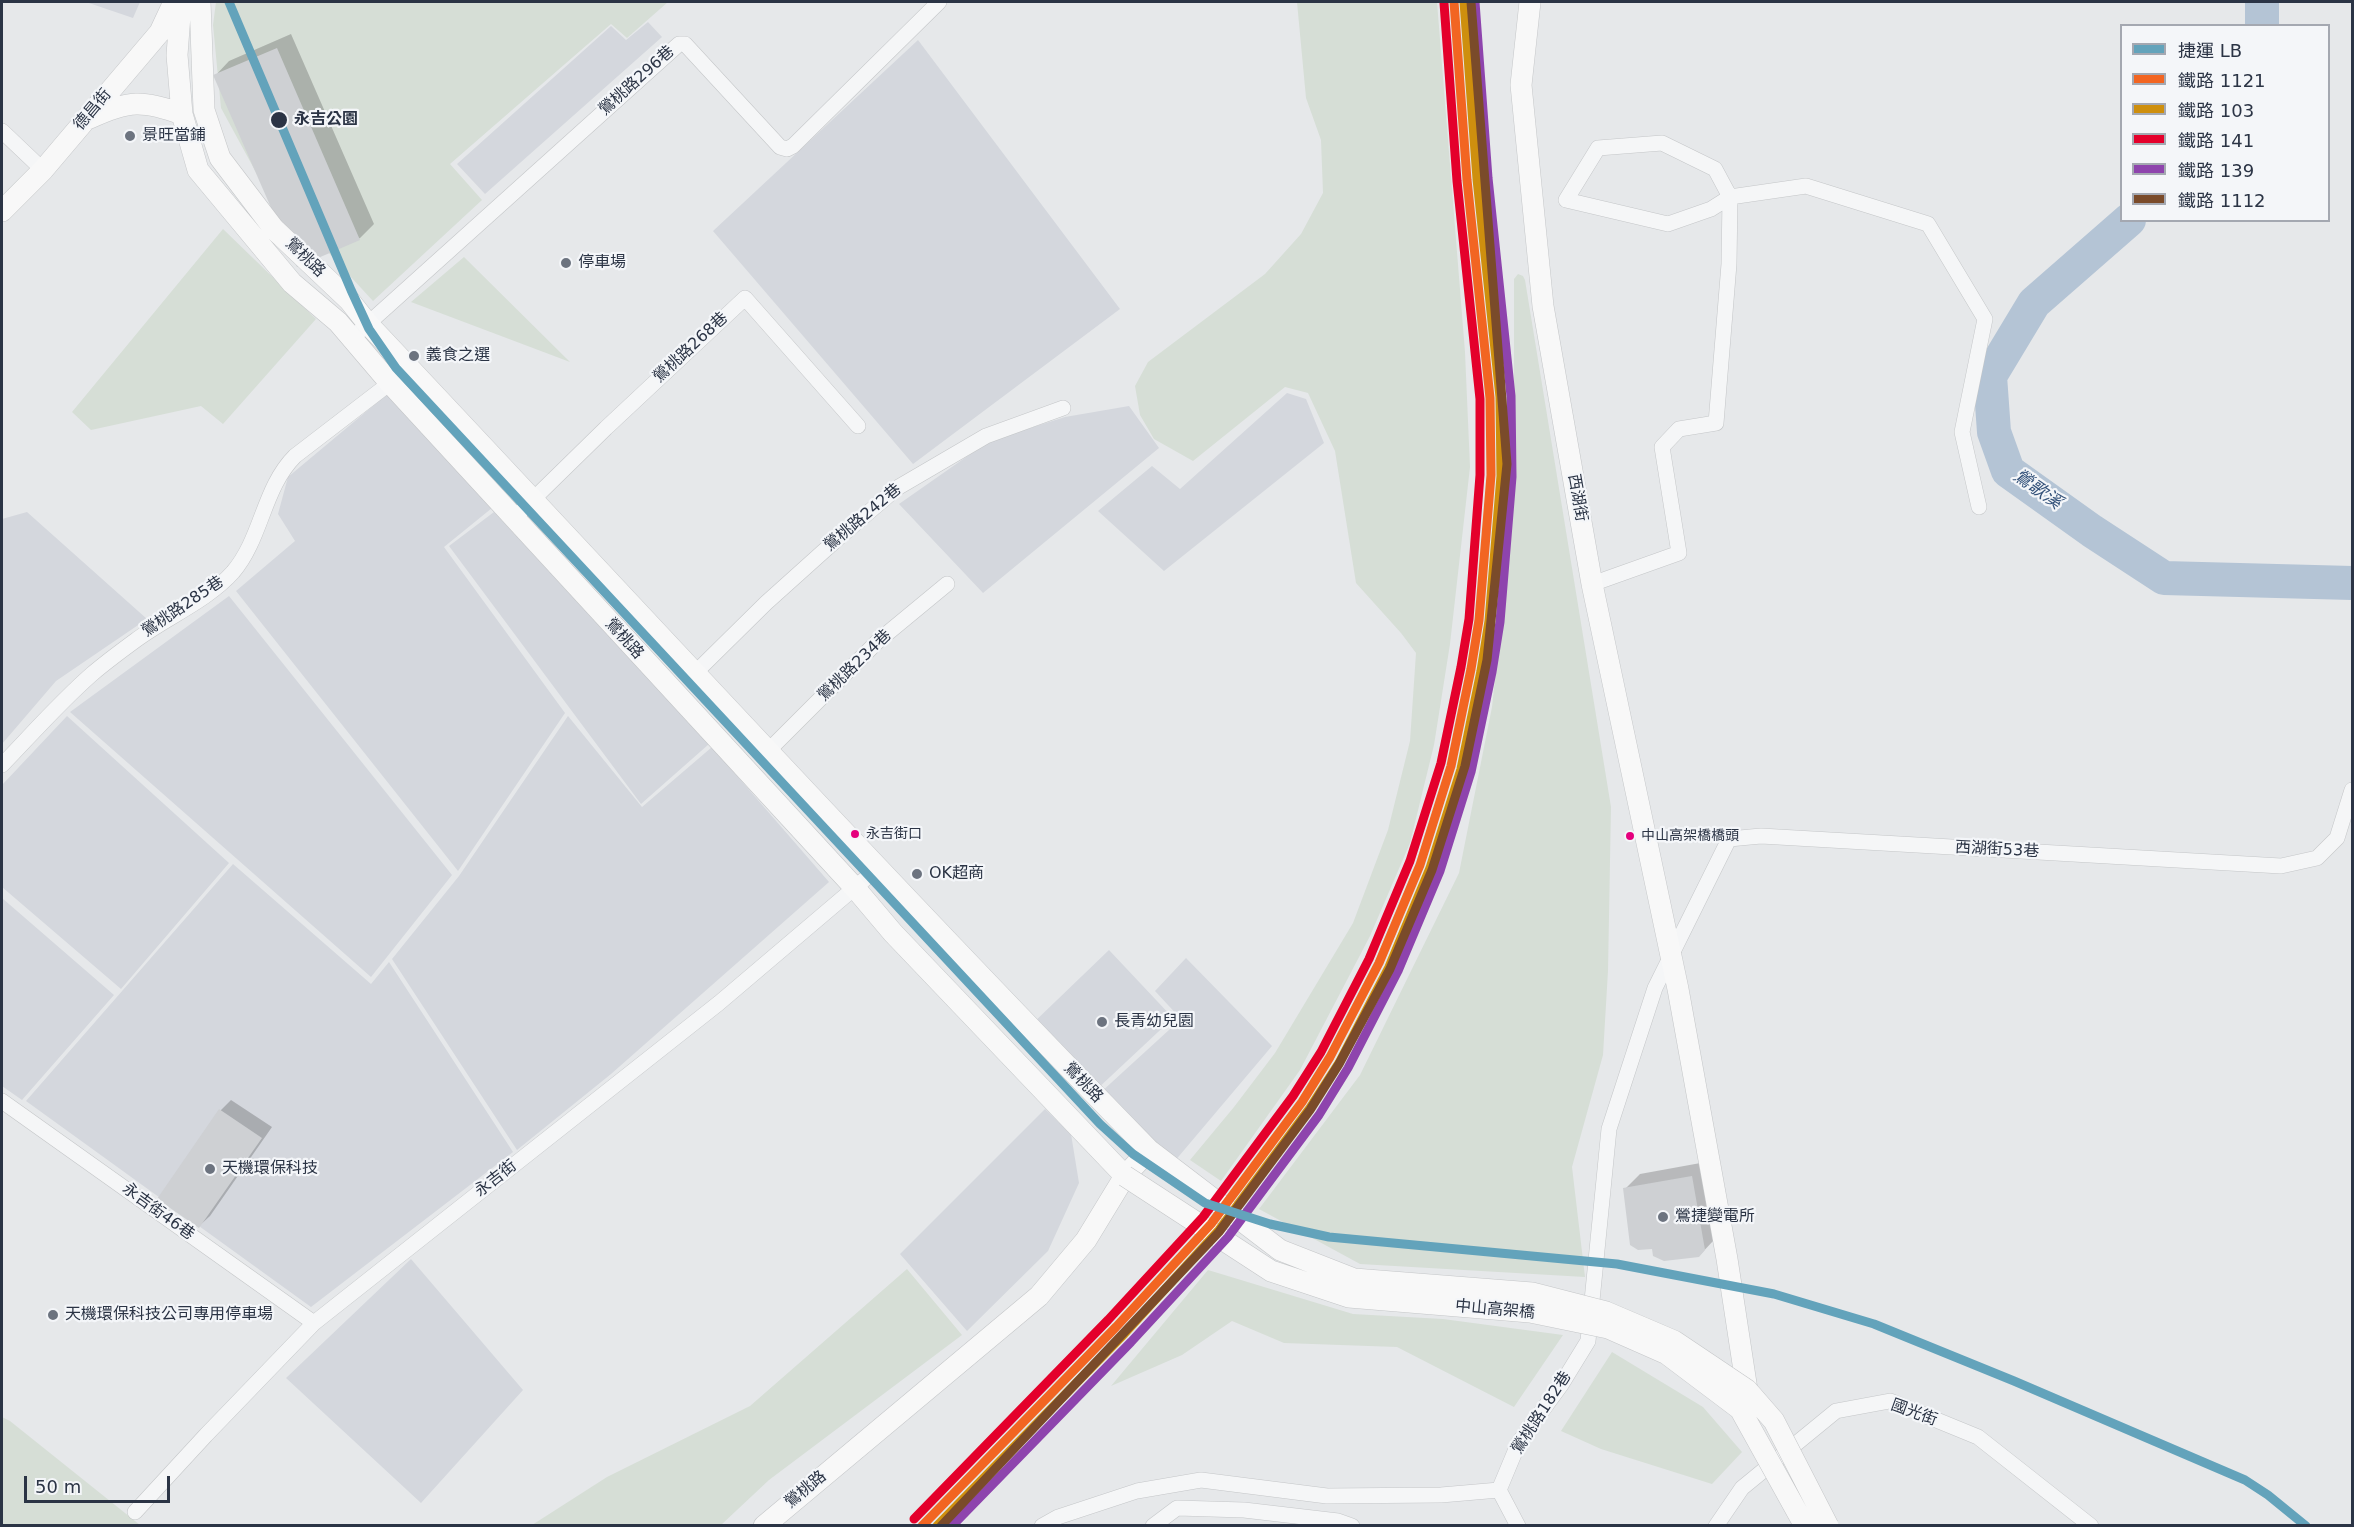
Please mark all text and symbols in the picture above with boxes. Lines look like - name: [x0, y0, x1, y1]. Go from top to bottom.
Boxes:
- legend: [2120, 24, 2330, 222]
- text: 捷運 LB: [2178, 40, 2242, 61]
- street label: 鶯桃路296巷: [595, 42, 679, 120]
- text: 鐵路 1121: [2178, 70, 2266, 91]
- street label: 德昌街: [70, 85, 116, 135]
- text: 鐵路 103: [2178, 100, 2254, 121]
- marker: 永吉公園: [269, 110, 289, 130]
- place label: 永吉公園: [294, 110, 358, 130]
- place label: 景旺當鋪: [142, 126, 206, 146]
- marker: 景旺當鋪: [123, 129, 137, 143]
- text: 鐵路 141: [2178, 130, 2254, 151]
- text: 鐵路 139: [2178, 160, 2254, 181]
- text: 鐵路 1112: [2178, 190, 2266, 211]
- street label: 鶯桃路: [281, 234, 329, 282]
- place label: 停車場: [578, 253, 626, 273]
- marker: 停車場: [559, 256, 573, 270]
- street label: 鶯桃路268巷: [650, 309, 732, 387]
- place label: 義食之選: [426, 346, 490, 366]
- marker: 義食之選: [407, 349, 421, 363]
- water label: 鶯歌溪: [2009, 466, 2065, 514]
- street label: 西湖街: [1563, 473, 1591, 523]
- street label: 鶯桃路242巷: [821, 480, 905, 556]
- street label: 鶯桃路285巷: [138, 573, 228, 641]
- street label: 鶯桃路: [601, 615, 647, 663]
- street label: 鶯桃路234巷: [814, 626, 896, 706]
- place label: 永吉街口: [866, 826, 922, 842]
- marker: 永吉街口: [849, 828, 861, 840]
- place label: 中山高架橋橋頭: [1641, 828, 1739, 844]
- marker: 中山高架橋橋頭: [1624, 830, 1636, 842]
- street label: 西湖街53巷: [1954, 838, 2040, 862]
- place label: OK超商: [929, 864, 984, 884]
- marker: OK超商: [910, 867, 924, 881]
- place label: 長青幼兒園: [1114, 1012, 1194, 1032]
- marker: 長青幼兒園: [1095, 1015, 1109, 1029]
- street label: 鶯桃路: [1059, 1059, 1107, 1107]
- street label: 永吉街: [471, 1157, 521, 1201]
- place label: 天機環保科技: [222, 1159, 318, 1179]
- marker: 天機環保科技: [203, 1162, 217, 1176]
- street label: 永吉街46巷: [118, 1179, 198, 1245]
- place label: 鶯捷變電所: [1675, 1207, 1755, 1227]
- marker: 鶯捷變電所: [1656, 1210, 1670, 1224]
- street label: 中山高架橋: [1454, 1297, 1536, 1323]
- place label: 天機環保科技公司專用停車場: [65, 1305, 273, 1325]
- marker: 天機環保科技公司專用停車場: [46, 1308, 60, 1322]
- street label: 鶯桃路182巷: [1508, 1368, 1576, 1458]
- street label: 國光街: [1888, 1396, 1940, 1430]
- scale bar: [27, 1464, 172, 1502]
- street label: 鶯桃路: [781, 1467, 831, 1513]
- text: 50 m: [35, 1476, 81, 1497]

